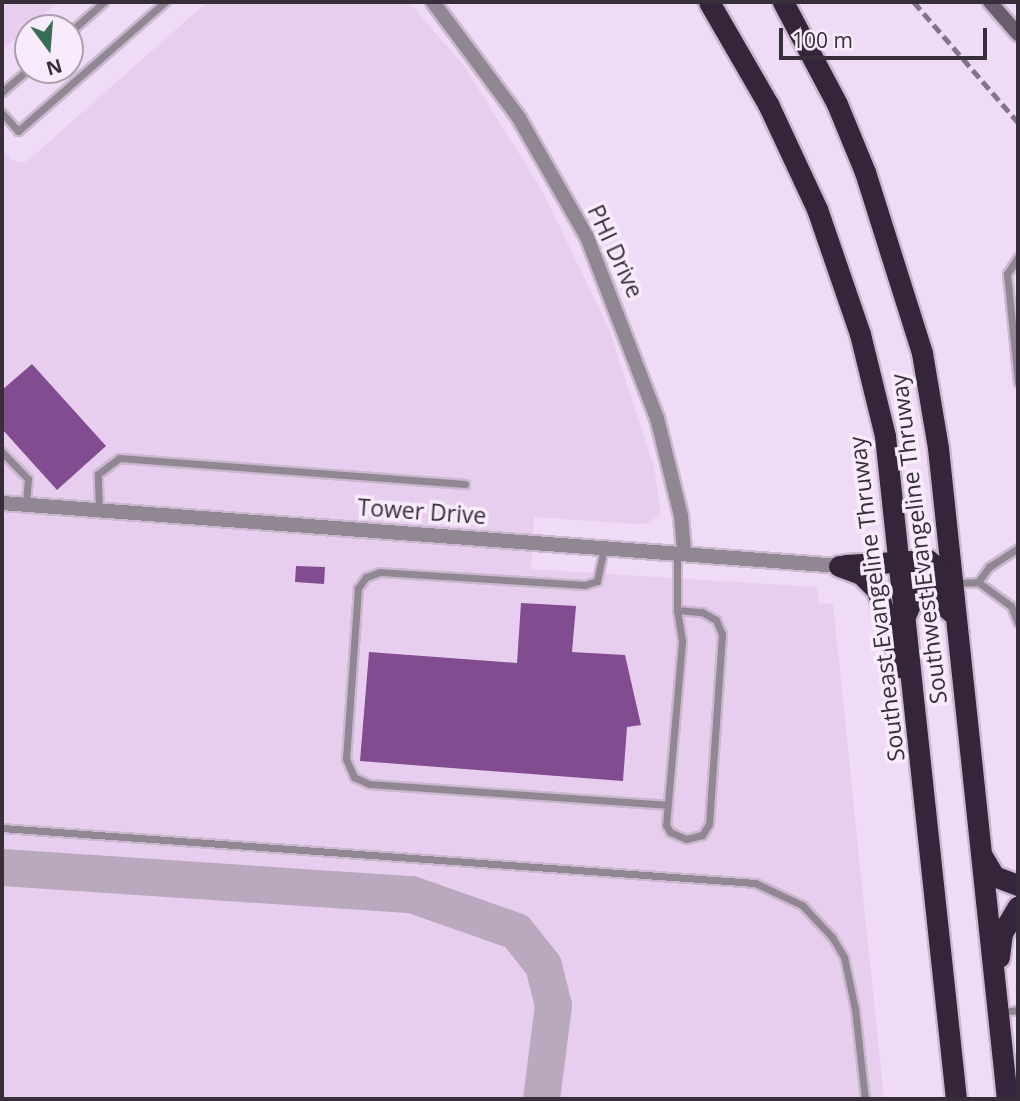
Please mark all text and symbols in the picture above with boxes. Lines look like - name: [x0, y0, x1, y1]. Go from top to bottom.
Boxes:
- north arrow: [14, 14, 84, 84]
- scale bar: [782, 14, 990, 58]
- text: 100 m: [792, 26, 853, 54]
- text: N: [43, 53, 65, 82]
- street label: PHI Drive: [582, 200, 650, 302]
- street label: Southwest Evangeline Thruway: [884, 372, 952, 706]
- street label: Southeast Evangeline Thruway: [842, 435, 910, 763]
- street label: Tower Drive: [357, 493, 487, 529]

